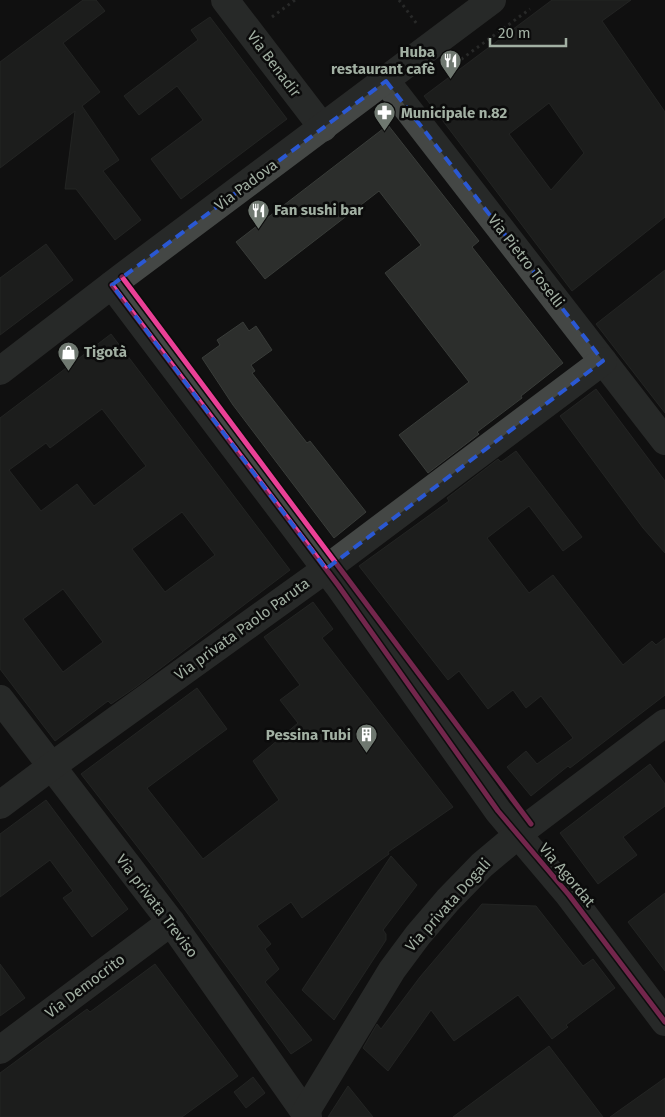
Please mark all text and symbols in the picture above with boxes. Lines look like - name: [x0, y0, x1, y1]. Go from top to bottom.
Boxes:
- scale bar: [490, 15, 566, 47]
- text: 20 m: [498, 24, 531, 42]
- street label: Via Benadir: [243, 27, 305, 101]
- place label: Huba restaurant cafè: [331, 43, 435, 78]
- restaurant icon: Huba restaurant cafè: [439, 49, 463, 80]
- pharmacy icon: Municipale n.82: [373, 101, 397, 132]
- place label: Municipale n.82: [401, 104, 508, 122]
- street label: Via Padova: [211, 156, 281, 214]
- restaurant icon: Fan sushi bar: [246, 198, 270, 229]
- place label: Fan sushi bar: [274, 201, 364, 219]
- street label: Via Pietro Toselli: [484, 211, 568, 311]
- shop icon: Tigotà: [56, 340, 80, 371]
- place label: Tigotà: [84, 343, 127, 361]
- street label: Via privata Paolo Paruta: [171, 574, 313, 684]
- building icon: Pessina Tubi: [355, 723, 379, 754]
- place label: Pessina Tubi: [266, 726, 351, 744]
- street label: Via Agordat: [535, 840, 599, 911]
- street label: Via privata Treviso: [112, 851, 202, 961]
- street label: Via privata Dogali: [402, 855, 494, 955]
- street label: Via Democrito: [42, 950, 128, 1022]

